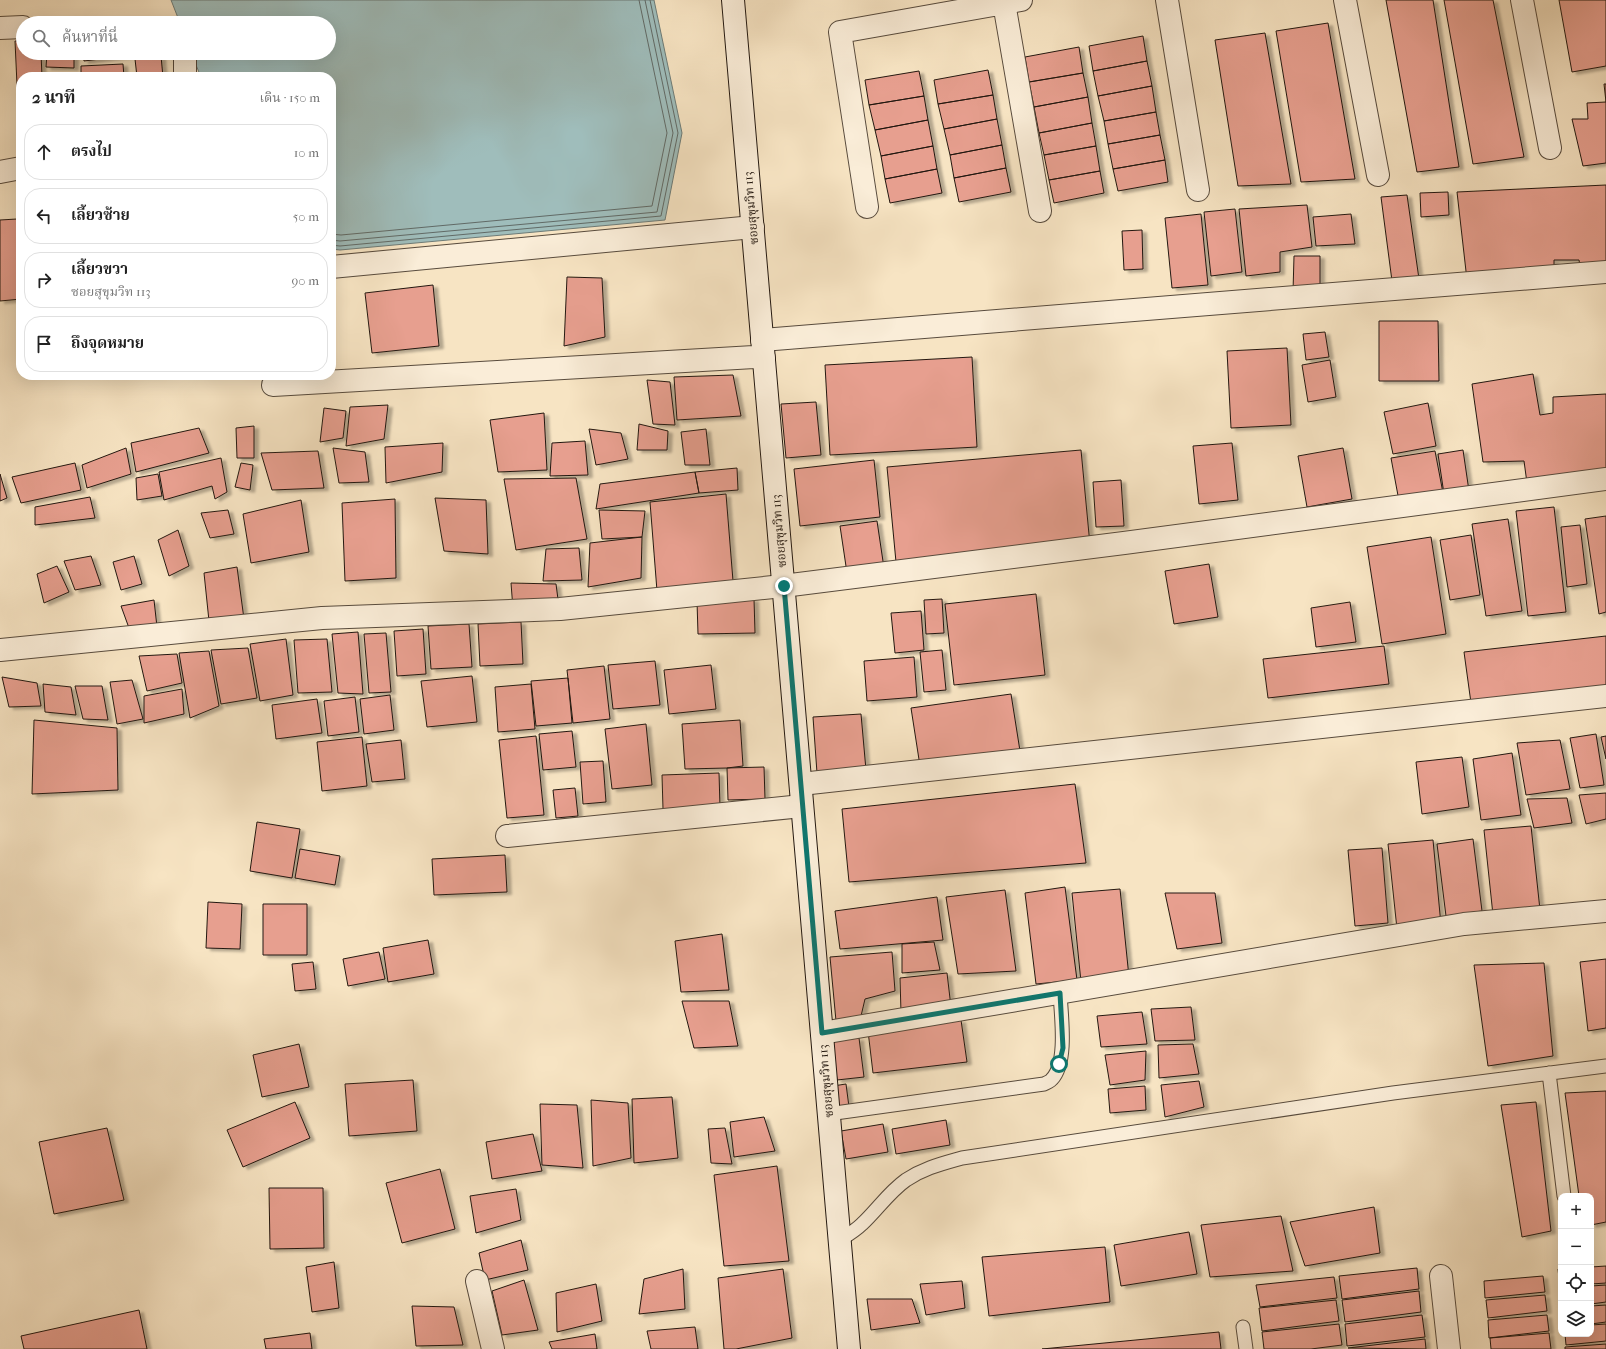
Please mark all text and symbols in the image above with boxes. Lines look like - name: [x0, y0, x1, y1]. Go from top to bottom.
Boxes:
- search box: [16, 16, 336, 60]
- icon: search: [30, 27, 52, 49]
- text: ค้นหาที่นี่: [62, 28, 118, 46]
- text: 2 นาที: [32, 87, 75, 107]
- text: เดิน · 150 m: [260, 90, 320, 105]
- icon: ahead: [33, 141, 55, 163]
- text: ตรงไป: [71, 142, 112, 160]
- text: 10 m: [294, 145, 319, 160]
- street label: ซอยสุขุมวิท 113: [741, 171, 762, 245]
- icon: left: [33, 205, 55, 227]
- text: เลี้ยวซ้าย: [71, 206, 130, 224]
- text: 50 m: [293, 209, 319, 224]
- text: เลี้ยวขวา: [71, 260, 128, 278]
- icon: right: [33, 269, 55, 291]
- text: 90 m: [291, 273, 319, 288]
- text: ซอยสุขุมวิท 113: [71, 284, 151, 299]
- icon: arrive: [33, 333, 55, 355]
- text: ถึงจุดหมาย: [71, 334, 144, 352]
- street label: ซอยสุขุมวิท 113: [769, 494, 790, 568]
- route end: [775, 577, 793, 595]
- street label: ซอยสุขุมวิท 113: [816, 1044, 837, 1118]
- route start: [1050, 1055, 1068, 1073]
- map controls: [1558, 1193, 1594, 1337]
- button: +: [1558, 1193, 1594, 1229]
- button: −: [1558, 1229, 1594, 1265]
- button: locate: [1558, 1265, 1594, 1301]
- button: layers: [1558, 1301, 1594, 1337]

